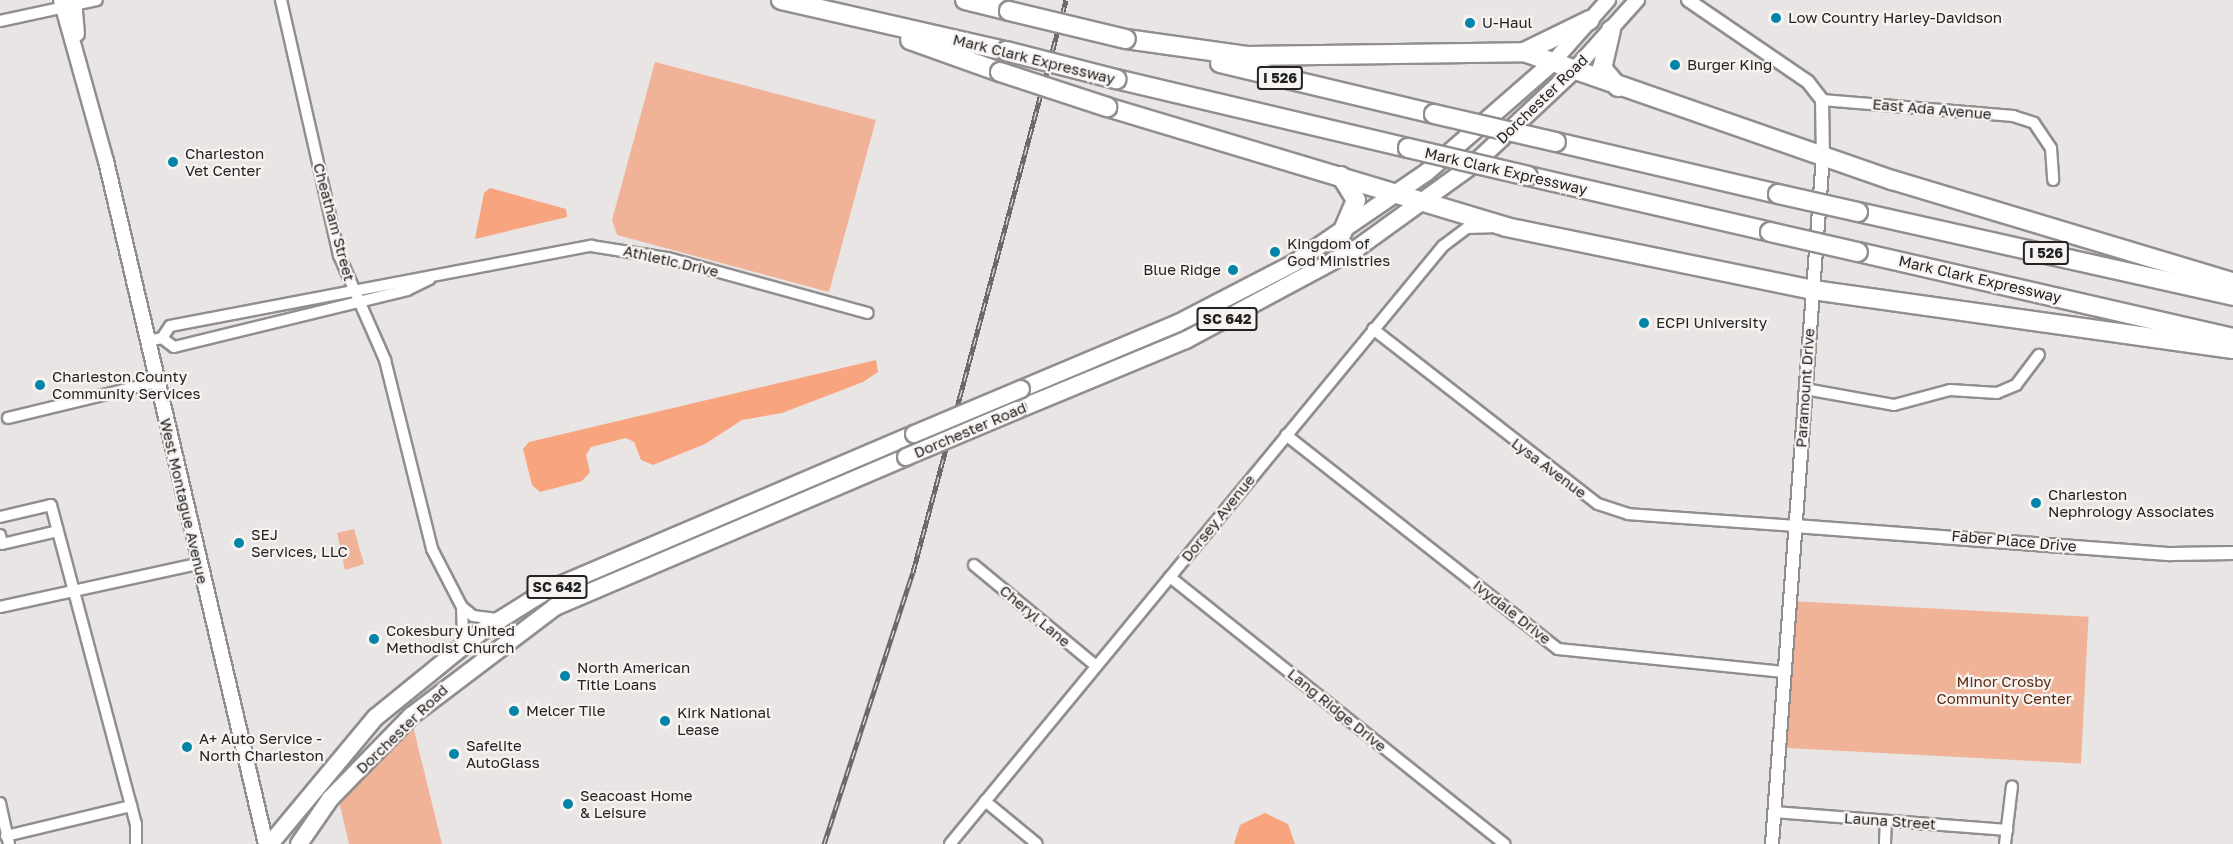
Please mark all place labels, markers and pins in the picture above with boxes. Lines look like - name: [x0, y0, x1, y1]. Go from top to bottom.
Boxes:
- place label: Low Country Harley-Davidson: [1788, 9, 2002, 27]
- marker: Low Country Harley-Davidson: [1769, 11, 1783, 25]
- place label: U-Haul: [1482, 14, 1532, 32]
- marker: U-Haul: [1463, 16, 1477, 30]
- place label: Burger King: [1687, 56, 1772, 74]
- marker: Burger King: [1668, 58, 1682, 72]
- place label: Charleston Vet Center: [185, 144, 264, 179]
- marker: Charleston Vet Center: [166, 155, 180, 169]
- place label: Kingdom of God Ministries: [1287, 234, 1390, 269]
- marker: Kingdom of God Ministries: [1268, 245, 1282, 259]
- place label: Blue Ridge: [1143, 261, 1221, 279]
- marker: Blue Ridge: [1226, 263, 1240, 277]
- place label: ECPI University: [1656, 314, 1767, 332]
- marker: ECPI University: [1637, 316, 1651, 330]
- place label: Charleston County Community Services: [52, 367, 200, 402]
- marker: Charleston County Community Services: [33, 378, 47, 392]
- place label: Charleston Nephrology Associates: [2048, 485, 2214, 520]
- marker: Charleston Nephrology Associates: [2029, 496, 2043, 510]
- place label: SEJ Services, LLC: [251, 525, 348, 560]
- marker: SEJ Services, LLC: [232, 536, 246, 550]
- place label: Cokesbury United Methodist Church: [386, 621, 515, 656]
- marker: Cokesbury United Methodist Church: [367, 632, 381, 646]
- place label: North American Title Loans: [577, 658, 690, 693]
- marker: North American Title Loans: [558, 669, 572, 683]
- place label: Melcer Tile: [526, 702, 605, 720]
- place label: Kirk National Lease: [677, 703, 771, 738]
- marker: Melcer Tile: [507, 704, 521, 718]
- marker: Kirk National Lease: [658, 714, 672, 728]
- place label: A+ Auto Service - North Charleston: [199, 729, 324, 764]
- place label: Safelite AutoGlass: [466, 736, 540, 771]
- marker: A+ Auto Service - North Charleston: [180, 740, 194, 754]
- marker: Safelite AutoGlass: [447, 747, 461, 761]
- place label: Seacoast Home & Leisure: [580, 786, 692, 821]
- marker: Seacoast Home & Leisure: [561, 797, 575, 811]

